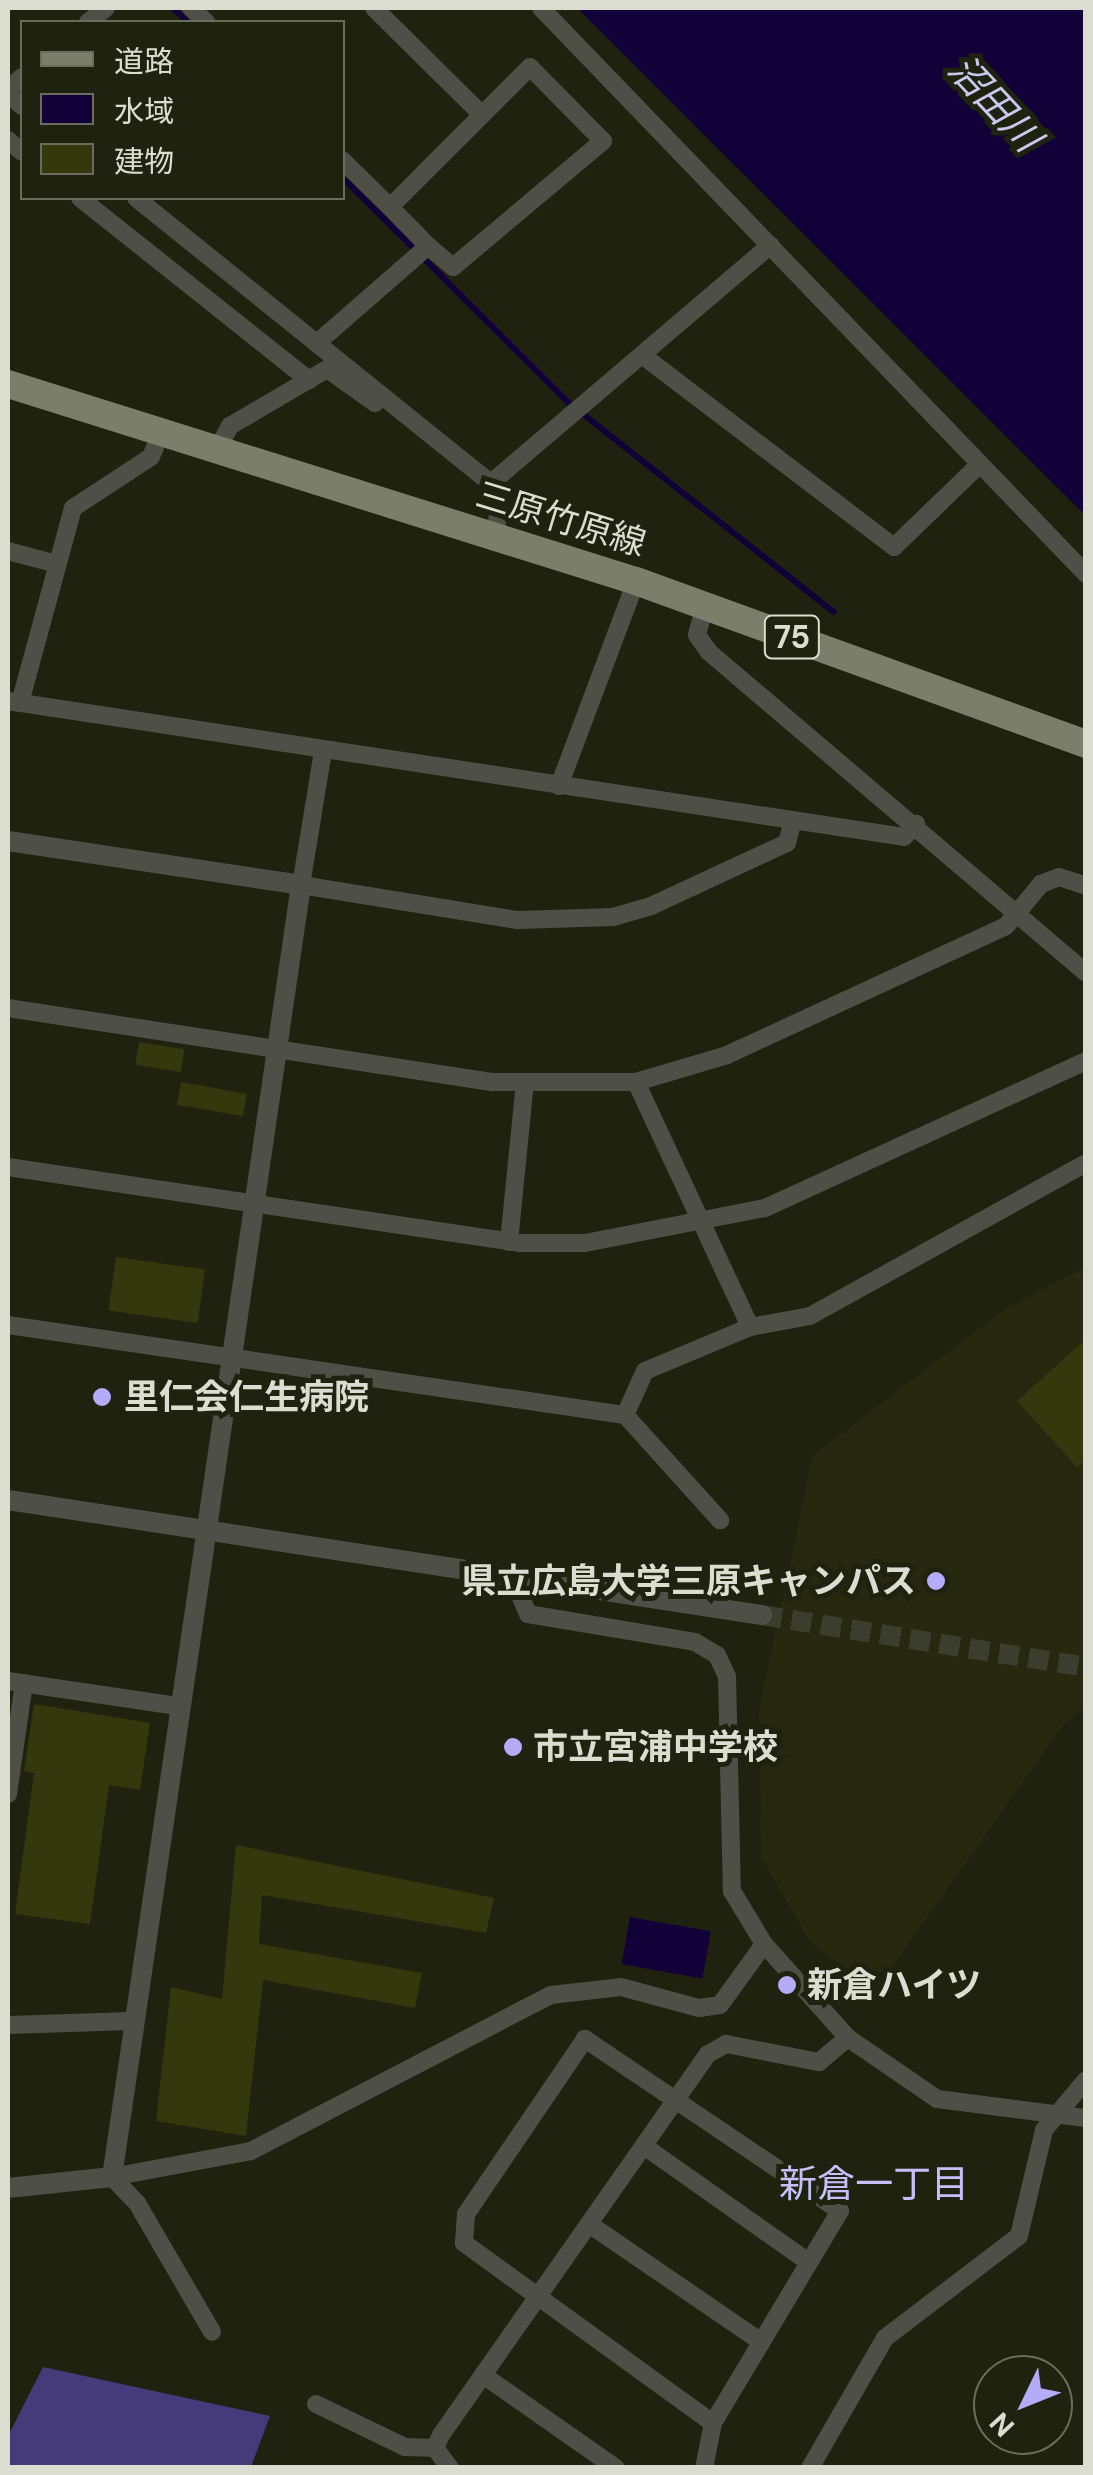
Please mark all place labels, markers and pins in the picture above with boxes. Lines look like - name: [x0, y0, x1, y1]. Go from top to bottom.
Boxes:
- place label: 里仁会仁生病院: [124, 1376, 369, 1418]
- marker: 里仁会仁生病院: [89, 1384, 115, 1410]
- place label: 県立広島大学三原キャンパス: [461, 1560, 916, 1602]
- marker: 県立広島大学三原キャンパス: [925, 1570, 947, 1592]
- place label: 市立宮浦中学校: [533, 1726, 778, 1768]
- marker: 市立宮浦中学校: [502, 1736, 524, 1758]
- place label: 新倉ハイツ: [807, 1964, 982, 2006]
- marker: 新倉ハイツ: [776, 1974, 798, 1996]

